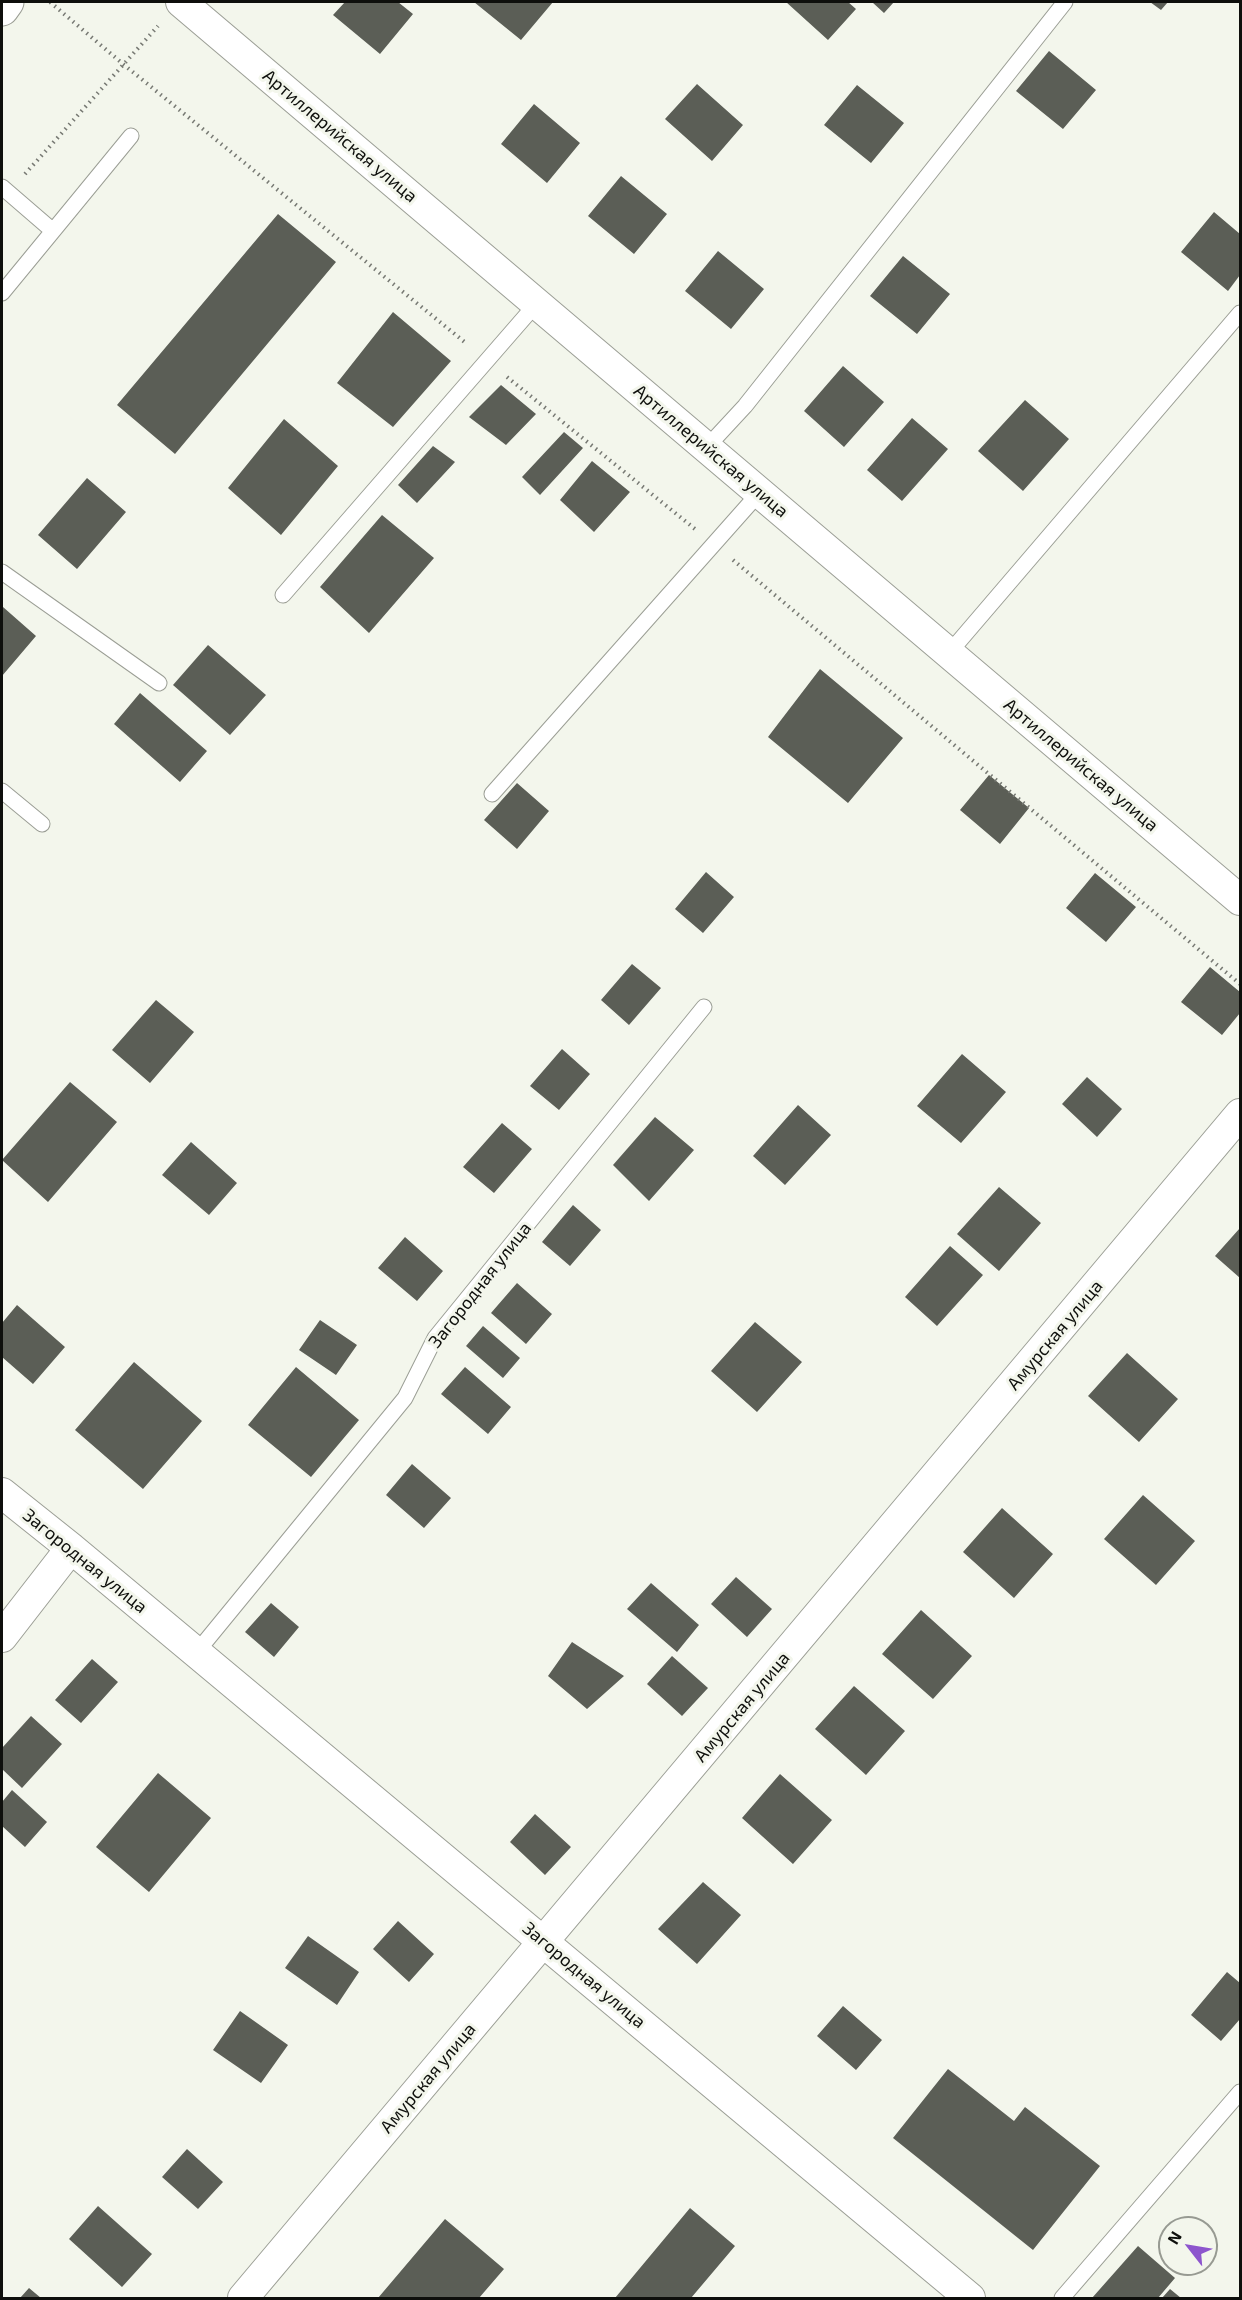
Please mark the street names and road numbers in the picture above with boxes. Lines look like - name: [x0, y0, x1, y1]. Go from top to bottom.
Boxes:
- street label: Артиллерийская улица: [258, 65, 422, 207]
- street label: Артиллерийская улица: [629, 380, 793, 522]
- street label: Артиллерийская улица: [999, 694, 1163, 836]
- street label: Загородная улица: [424, 1218, 536, 1352]
- street label: Амурская улица: [1003, 1275, 1107, 1395]
- street label: Загородная улица: [18, 1504, 152, 1618]
- street label: Амурская улица: [690, 1647, 794, 1767]
- street label: Загородная улица: [518, 1917, 650, 2033]
- street label: Амурская улица: [376, 2018, 480, 2138]

